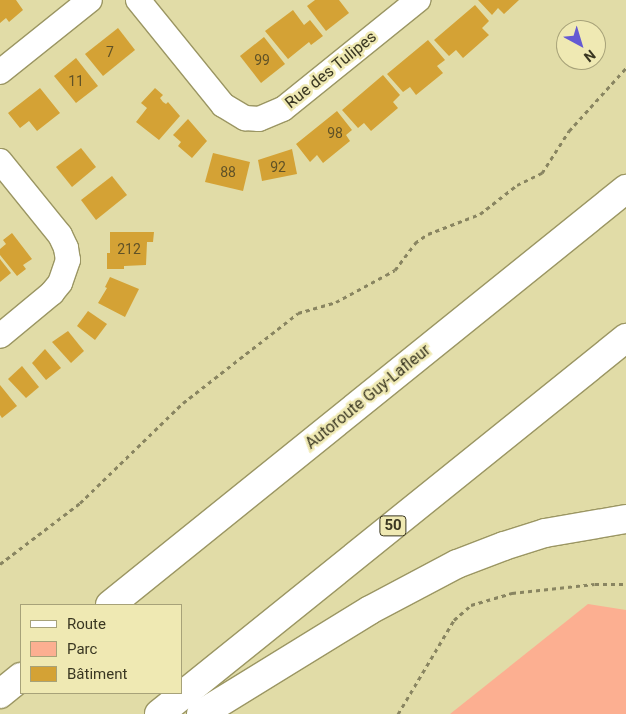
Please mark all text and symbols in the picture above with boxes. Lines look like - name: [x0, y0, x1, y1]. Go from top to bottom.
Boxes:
- north arrow: [556, 20, 606, 70]
- street label: Rue des Tulipes: [281, 27, 381, 113]
- house number: 7: [106, 44, 114, 60]
- text: N: [581, 47, 599, 65]
- house number: 99: [254, 52, 270, 68]
- house number: 11: [68, 73, 84, 89]
- house number: 98: [327, 125, 343, 141]
- house number: 92: [270, 159, 286, 175]
- house number: 88: [220, 164, 236, 180]
- house number: 212: [117, 241, 141, 257]
- street label: Autoroute Guy-Lafleur: [302, 341, 434, 453]
- road number: 50: [379, 514, 407, 538]
- legend: [20, 604, 182, 694]
- text: Route: [67, 615, 106, 633]
- text: Parc: [67, 640, 97, 658]
- text: Bâtiment: [67, 665, 127, 683]

